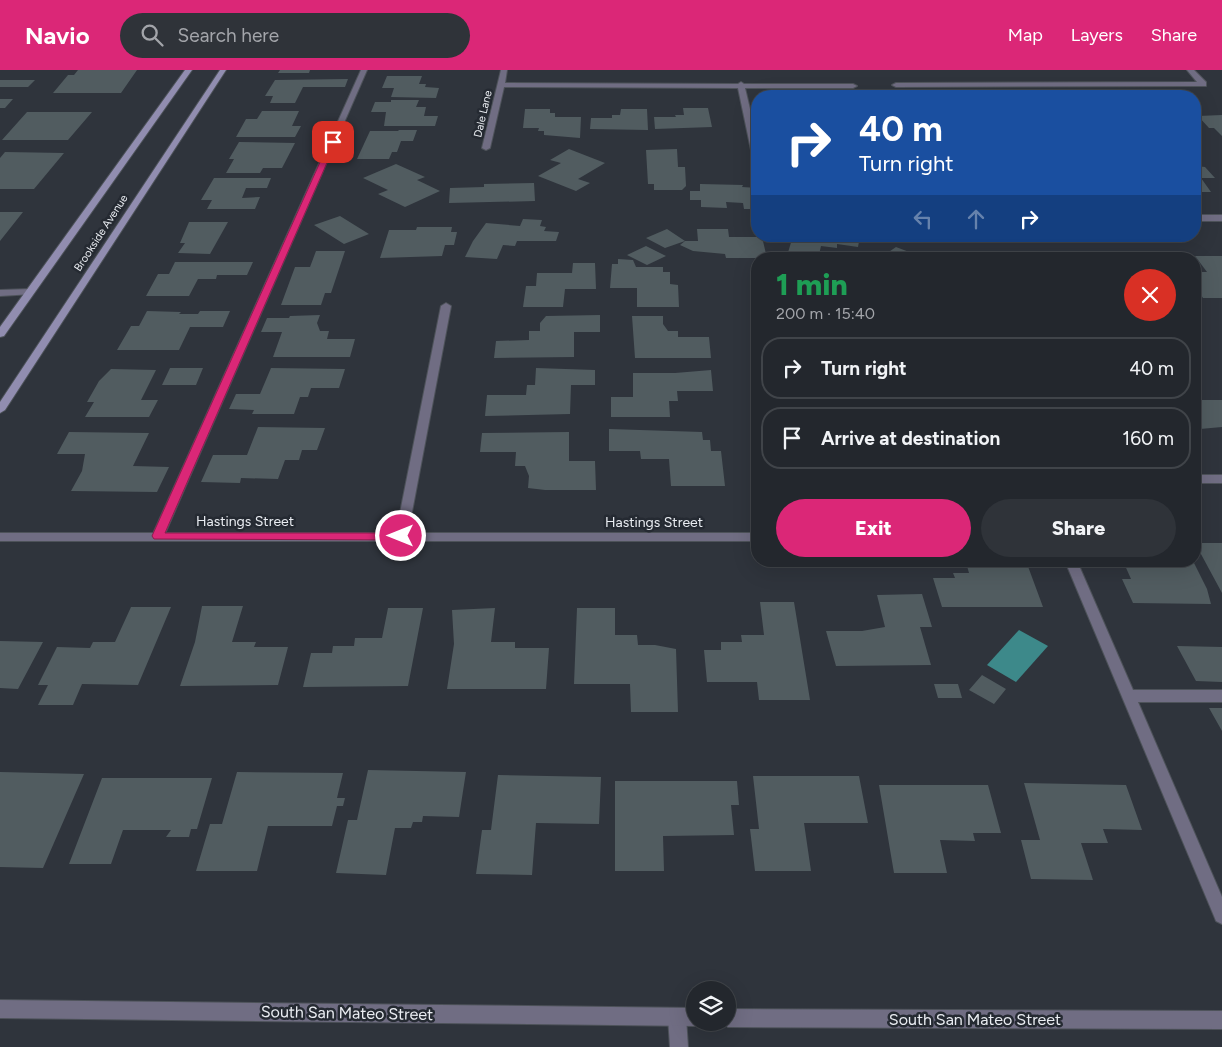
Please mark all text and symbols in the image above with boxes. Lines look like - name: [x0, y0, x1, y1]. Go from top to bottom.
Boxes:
- search box: [120, 13, 470, 58]
- text: Navio: [25, 21, 90, 50]
- icon: search: [138, 21, 166, 49]
- text: Search here: [178, 24, 279, 47]
- text: Map: [1008, 24, 1043, 46]
- text: Layers: [1071, 24, 1123, 46]
- text: Share: [1151, 24, 1197, 46]
- street label: Dale Lane: [471, 89, 495, 139]
- text: 40 m: [859, 108, 943, 150]
- icon: right: [776, 110, 841, 175]
- pin: [312, 121, 354, 163]
- icon: arrive: [319, 128, 347, 156]
- text: Turn right: [859, 150, 954, 177]
- street label: Brookside Avenue: [71, 192, 131, 274]
- icon: left: [909, 205, 937, 233]
- icon: ahead: [962, 205, 990, 233]
- icon: right: [1015, 205, 1043, 233]
- text: 1 min: [776, 266, 848, 303]
- button: close: [1124, 269, 1176, 321]
- text: 200 m · 15:40: [776, 304, 875, 323]
- icon: right: [778, 354, 806, 382]
- text: Turn right: [821, 357, 907, 380]
- text: 40 m: [1129, 357, 1174, 380]
- icon: arrive: [778, 424, 806, 452]
- text: Arrive at destination: [821, 427, 1000, 450]
- text: 160 m: [1122, 427, 1174, 450]
- button: Exit: [776, 499, 971, 557]
- button: Share: [981, 499, 1176, 557]
- position arrow: [374, 509, 426, 561]
- street label: Hastings Street: [196, 513, 294, 530]
- street label: Hastings Street: [605, 514, 703, 531]
- map controls: [686, 981, 736, 1031]
- button: layers: [686, 981, 736, 1031]
- street label: South San Mateo Street: [261, 1002, 433, 1024]
- street label: South San Mateo Street: [889, 1010, 1061, 1029]

